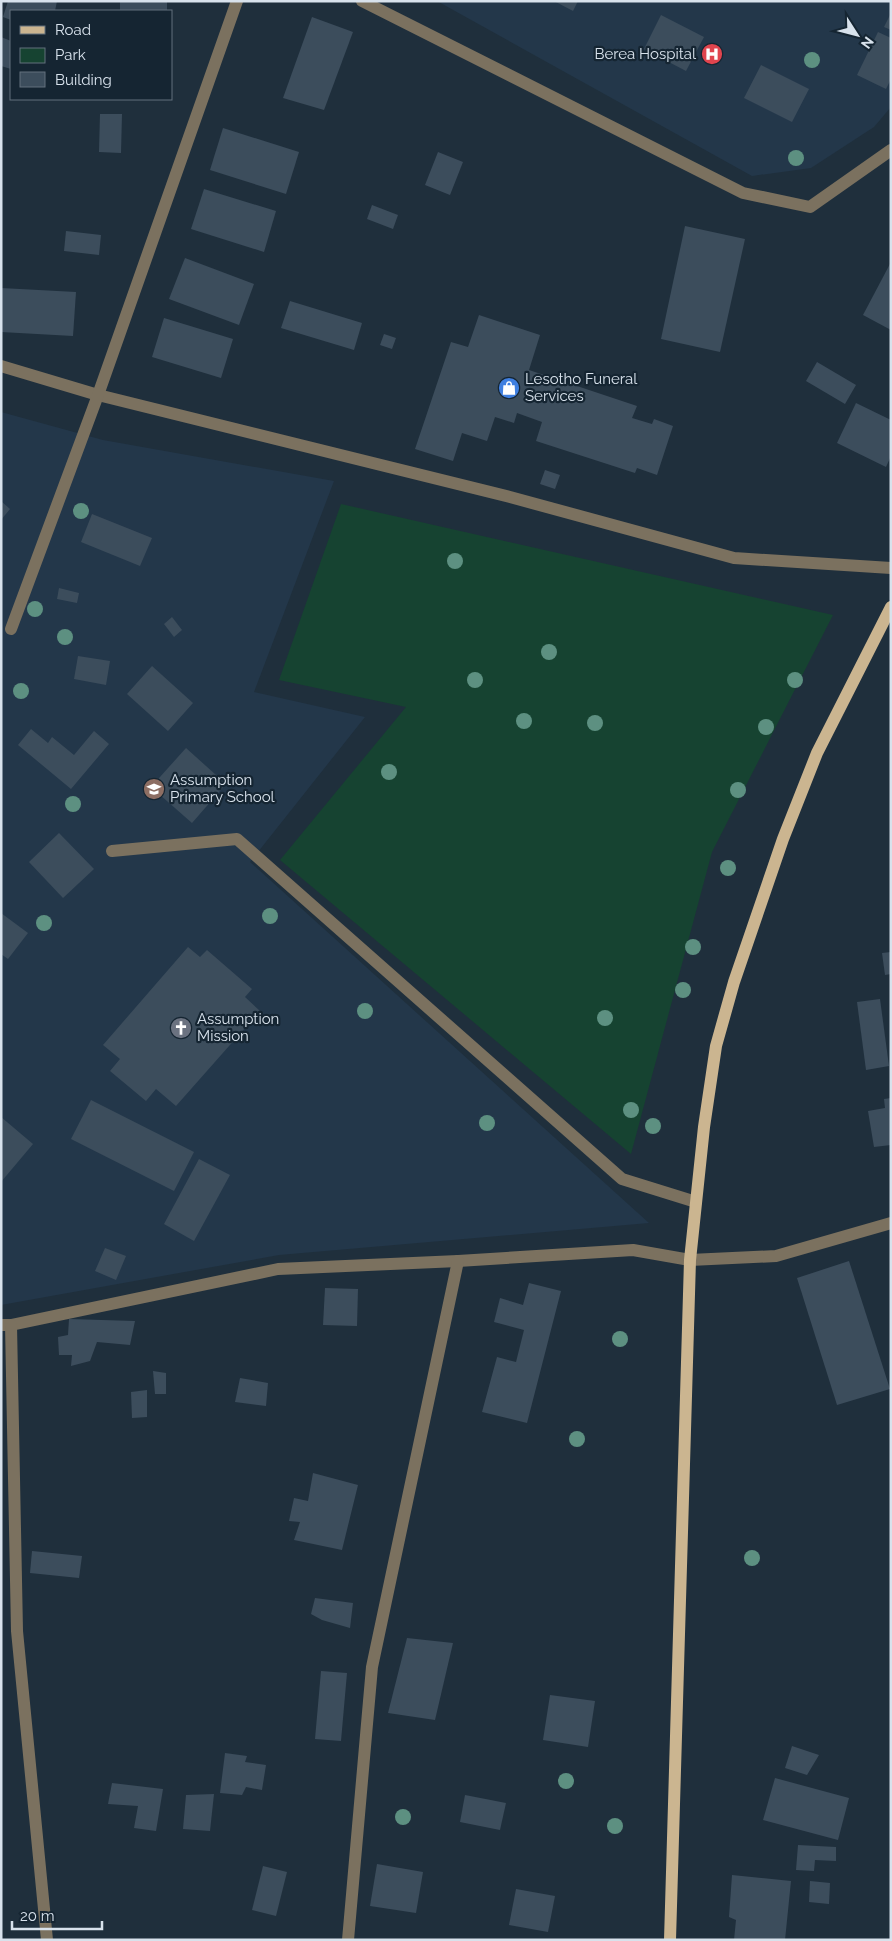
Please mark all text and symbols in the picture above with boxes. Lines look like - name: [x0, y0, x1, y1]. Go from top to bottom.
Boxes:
- legend: [10, 10, 172, 100]
- north arrow: [832, 10, 882, 60]
- text: Road: [55, 21, 91, 39]
- text: N: [858, 34, 877, 52]
- hospital icon: Berea Hospital: [700, 42, 724, 66]
- place label: Berea Hospital: [594, 45, 697, 63]
- text: Park: [55, 46, 86, 64]
- text: Building: [55, 71, 112, 89]
- place label: Lesotho Funeral Services: [525, 370, 638, 405]
- shop icon: Lesotho Funeral Services: [497, 376, 521, 400]
- place label: Assumption Primary School: [170, 771, 276, 806]
- school or university icon: Assumption Primary School: [142, 777, 166, 801]
- place label: Assumption Mission: [197, 1010, 279, 1045]
- church icon: Assumption Mission: [169, 1016, 193, 1040]
- scale bar: [12, 1898, 102, 1930]
- text: 20 m: [20, 1907, 55, 1925]

